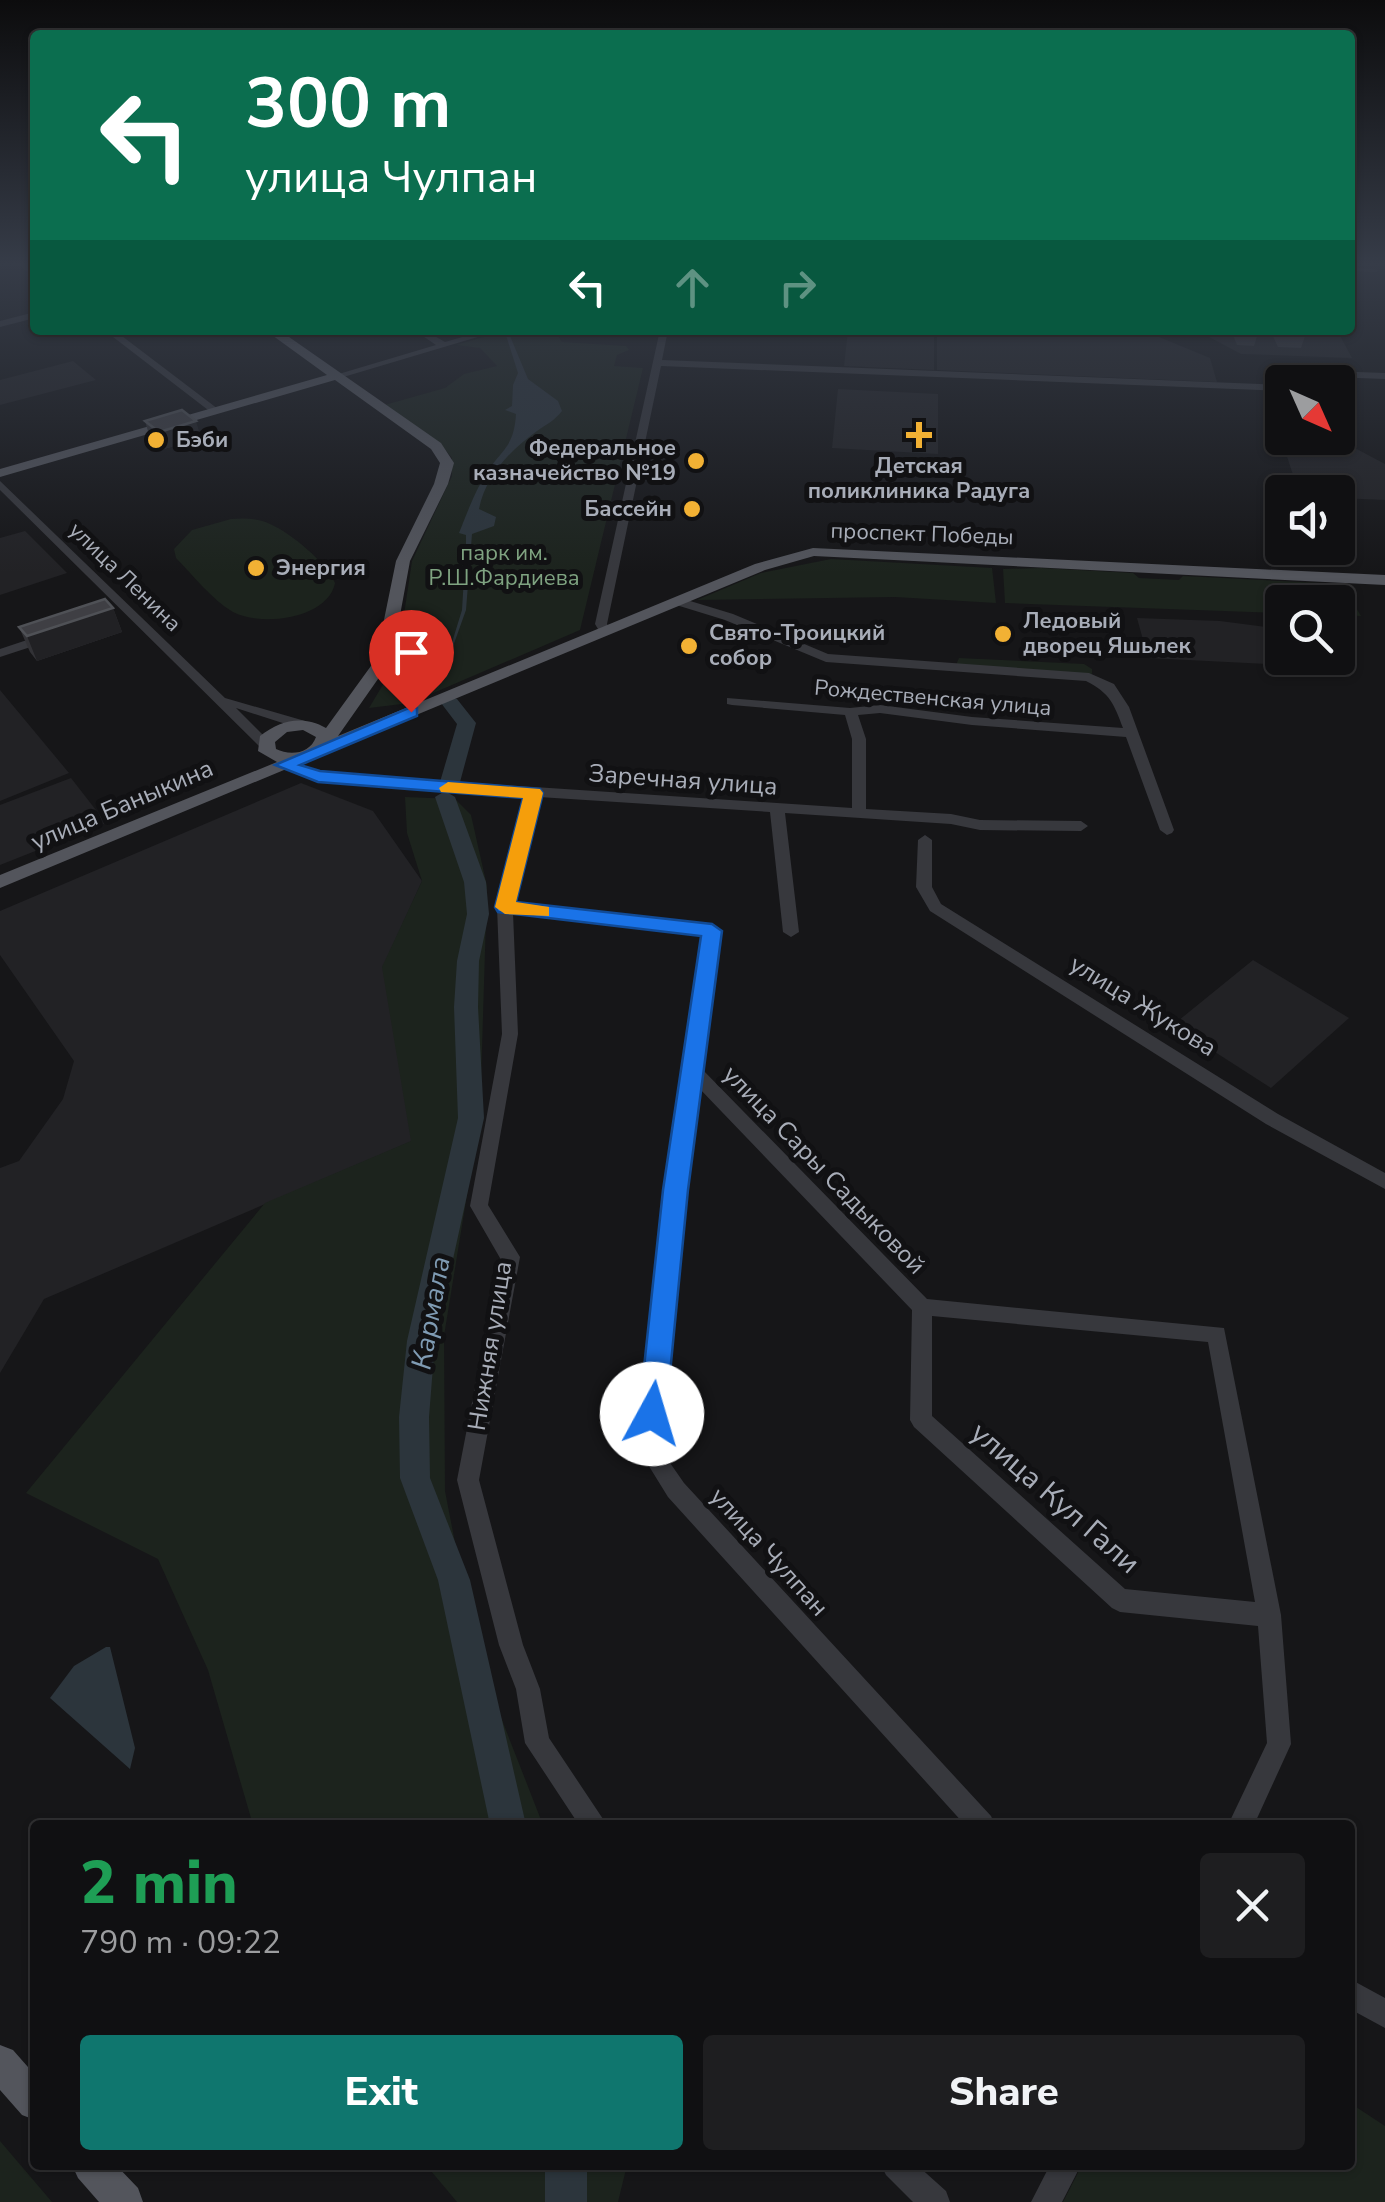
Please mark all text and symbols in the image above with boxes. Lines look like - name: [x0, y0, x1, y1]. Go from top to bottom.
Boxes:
- text: 300 m: [245, 56, 451, 152]
- icon: left: [80, 70, 210, 200]
- text: улица Чулпан: [245, 147, 538, 208]
- icon: left: [560, 260, 615, 315]
- icon: ahead: [665, 260, 720, 315]
- icon: right: [770, 260, 825, 315]
- north arrow: [1265, 365, 1355, 455]
- map controls: [1265, 365, 1355, 675]
- marker: Детская поликлиника Радуга: [906, 422, 932, 448]
- place label: Бэби: [176, 425, 228, 455]
- marker: Бэби: [145, 429, 167, 451]
- place label: Федеральное казначейство №19: [473, 433, 676, 488]
- marker: Федеральное казначейство №19: [685, 450, 707, 472]
- place label: Детская поликлиника Радуга: [808, 451, 1030, 506]
- button: sound: [1265, 475, 1355, 565]
- place label: Бассейн: [585, 494, 672, 524]
- marker: Бассейн: [681, 498, 703, 520]
- street label: улица Ленина: [62, 516, 188, 638]
- street label: проспект Победы: [830, 516, 1014, 552]
- park label: парк им. Р.Ш.Фардиева: [428, 538, 580, 593]
- place label: Энергия: [276, 553, 366, 583]
- marker: Энергия: [245, 557, 267, 579]
- button: search: [1265, 585, 1355, 675]
- place label: Ледовый дворец Яшьлек: [1023, 606, 1191, 661]
- pin: [369, 610, 454, 713]
- place label: Свято-Троицкий собор: [709, 618, 885, 673]
- marker: Ледовый дворец Яшьлек: [992, 623, 1014, 645]
- icon: arrive: [384, 625, 439, 680]
- marker: Свято-Троицкий собор: [678, 635, 700, 657]
- street label: Рождественская улица: [813, 673, 1053, 723]
- street label: улица Баныкина: [26, 751, 218, 859]
- street label: Заречная улица: [587, 756, 779, 804]
- street label: улица Жукова: [1063, 947, 1223, 1065]
- street label: улица Сары Садыковой: [715, 1058, 933, 1282]
- water label: Кармала: [402, 1253, 460, 1373]
- street label: Нижняя улица: [460, 1259, 520, 1433]
- position arrow: [600, 1362, 704, 1466]
- street label: улица Кул Гали: [961, 1413, 1149, 1583]
- street label: улица Чулпан: [702, 1480, 836, 1624]
- text: 2 min: [80, 1842, 238, 1924]
- button: close: [1200, 1853, 1305, 1958]
- text: 790 m · 09:22: [80, 1921, 281, 1964]
- button: Exit: [80, 2035, 683, 2150]
- button: Share: [703, 2035, 1305, 2150]

